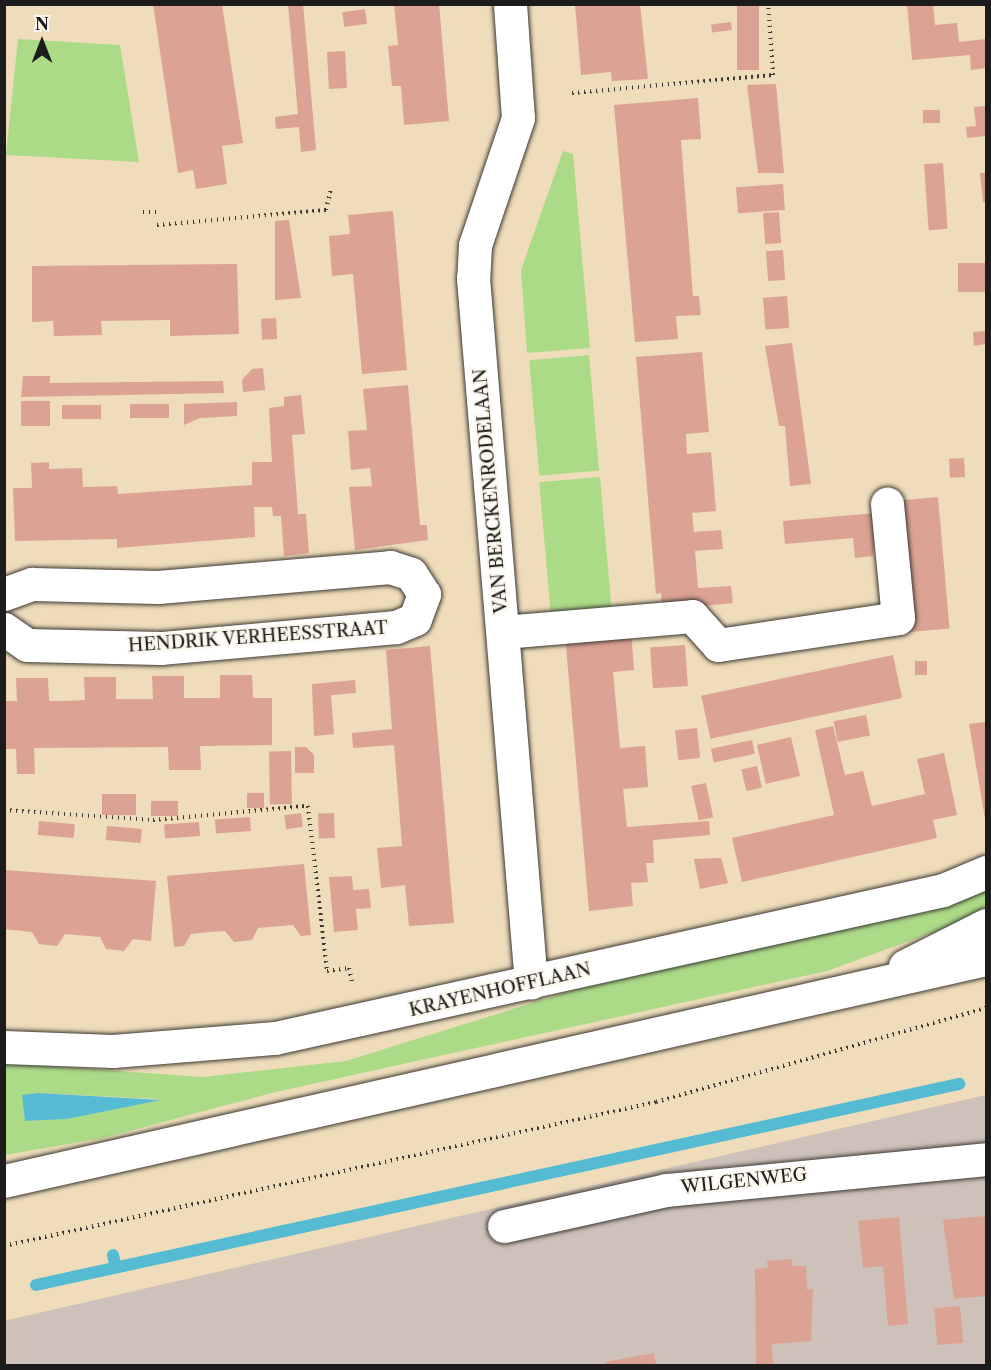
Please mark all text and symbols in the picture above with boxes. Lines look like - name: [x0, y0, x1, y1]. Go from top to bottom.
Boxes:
- north arrow: [12, 12, 72, 72]
- text: N: [35, 14, 49, 34]
- street label: VAN BERCKENRODELAAN: [470, 368, 512, 614]
- street label: HENDRIK VERHEESSTRAAT: [127, 617, 389, 657]
- street label: KRAYENHOFFLAAN: [407, 959, 593, 1021]
- street label: WILGENWEG: [680, 1164, 808, 1198]

